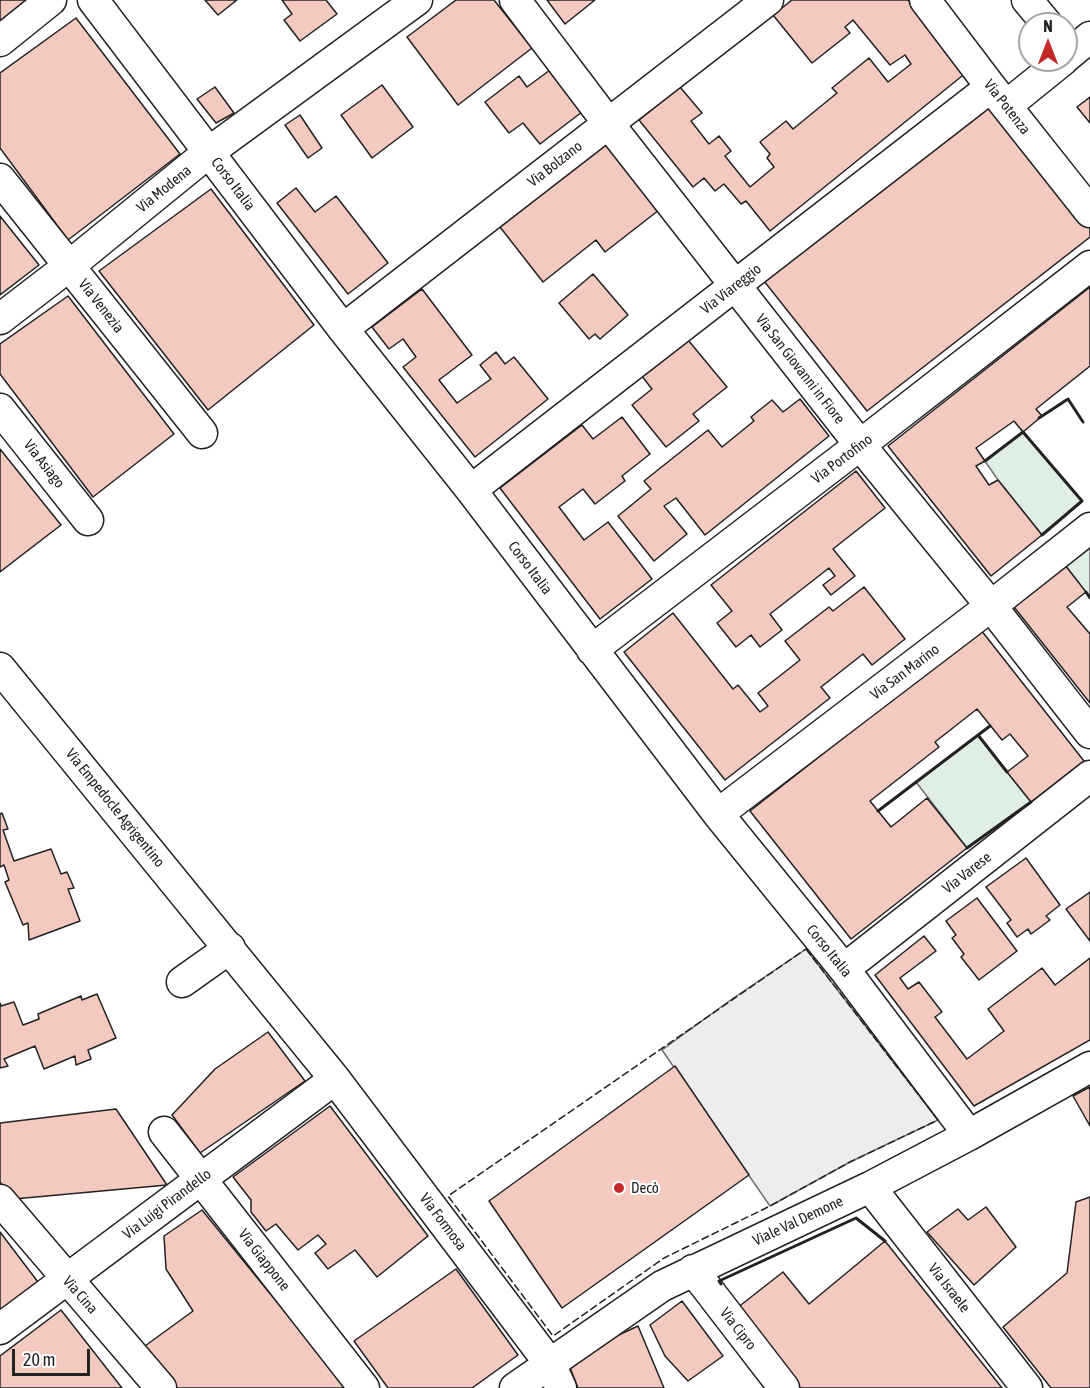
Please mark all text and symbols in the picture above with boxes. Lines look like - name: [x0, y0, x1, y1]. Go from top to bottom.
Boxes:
- north arrow: [1018, 12, 1078, 72]
- text: N: [1043, 17, 1053, 35]
- street label: Via Potenza: [980, 76, 1034, 138]
- street label: Via Bolzano: [524, 137, 586, 191]
- street label: Corso Italia: [207, 154, 259, 214]
- street label: Via Modena: [133, 162, 195, 216]
- street label: Via Viareggio: [697, 260, 765, 318]
- street label: Via Venezia: [74, 275, 128, 337]
- street label: Via San Giovanni in Fiore: [752, 311, 848, 427]
- street label: Via Portofino: [808, 430, 876, 488]
- street label: Via Asiago: [20, 436, 68, 492]
- street label: Corso Italia: [504, 538, 556, 598]
- street label: Via San Marino: [867, 640, 943, 704]
- street label: Via Empedocle Agrigentino: [62, 745, 168, 871]
- street label: Via Varese: [939, 848, 995, 898]
- street label: Corso Italia: [802, 921, 856, 981]
- street label: Via Luigi Pirandello: [119, 1165, 215, 1243]
- place label: Decò: [631, 1179, 659, 1197]
- marker: Decò: [612, 1181, 626, 1195]
- street label: Via Formosa: [416, 1190, 470, 1254]
- street label: Viale Val Demone: [750, 1192, 846, 1250]
- street label: Via Giappone: [234, 1225, 294, 1295]
- street label: Via Israele: [924, 1260, 974, 1316]
- street label: Via Cina: [59, 1272, 101, 1318]
- street label: Via Cipro: [716, 1304, 760, 1354]
- scale bar: [15, 1337, 93, 1375]
- text: 20 m: [23, 1349, 55, 1370]

